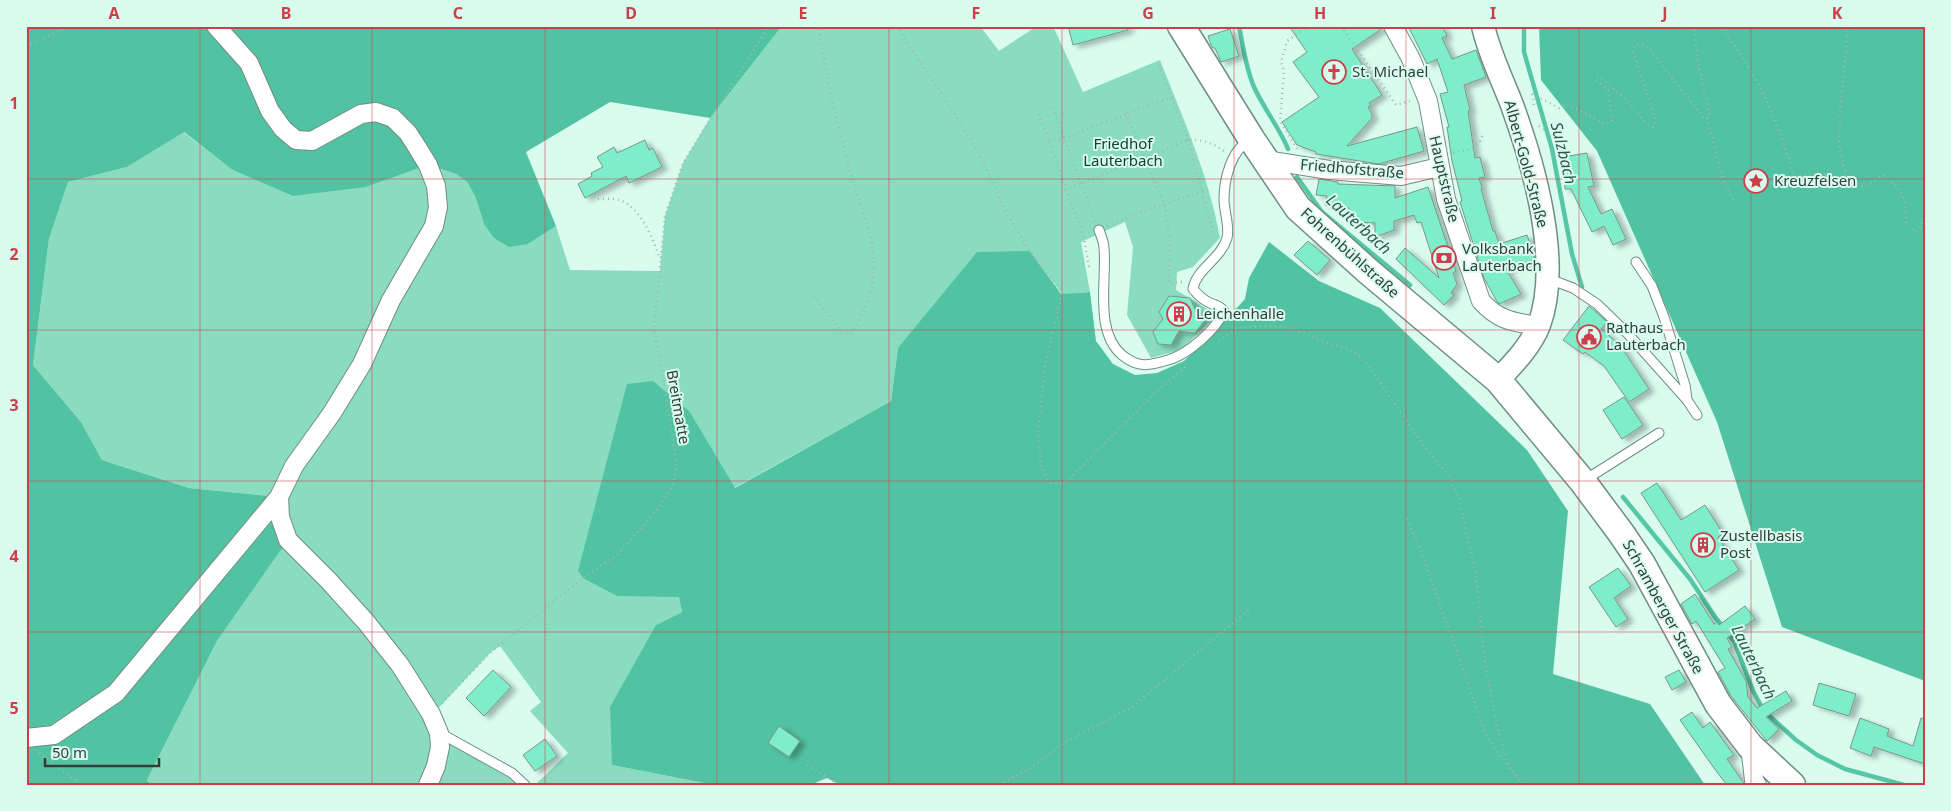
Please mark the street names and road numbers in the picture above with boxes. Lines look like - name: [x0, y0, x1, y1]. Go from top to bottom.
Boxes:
- street label: Albert-Gold-Straße: [1500, 98, 1554, 230]
- street label: Hauptstraße: [1425, 134, 1465, 224]
- street label: Friedhofstraße: [1299, 154, 1405, 182]
- street label: Fohrenbühlstraße: [1297, 203, 1404, 302]
- street label: Breitmatte: [663, 368, 695, 446]
- street label: Schramberger Straße: [1619, 536, 1709, 677]

